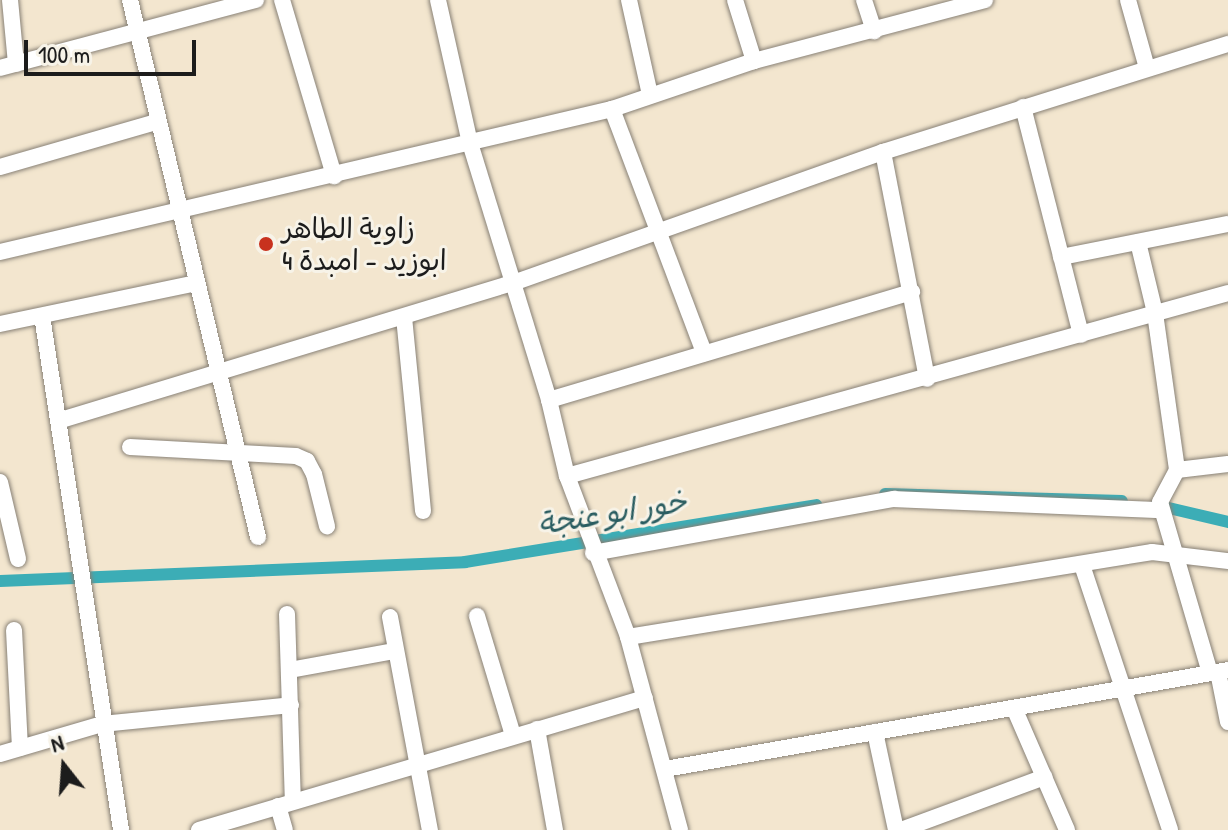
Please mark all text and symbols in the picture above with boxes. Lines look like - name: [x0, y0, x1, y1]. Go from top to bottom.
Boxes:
- scale bar: [28, 24, 200, 74]
- text: 100 m: [38, 38, 90, 70]
- place label: زاوية الطاهر ابوزيد - امبدة 4: [282, 211, 447, 277]
- marker: زاوية الطاهر ابوزيد - امبدة 4: [257, 235, 275, 253]
- water label: خور ابو عنجة: [535, 482, 689, 542]
- north arrow: [24, 726, 104, 806]
- text: N: [47, 727, 67, 759]

